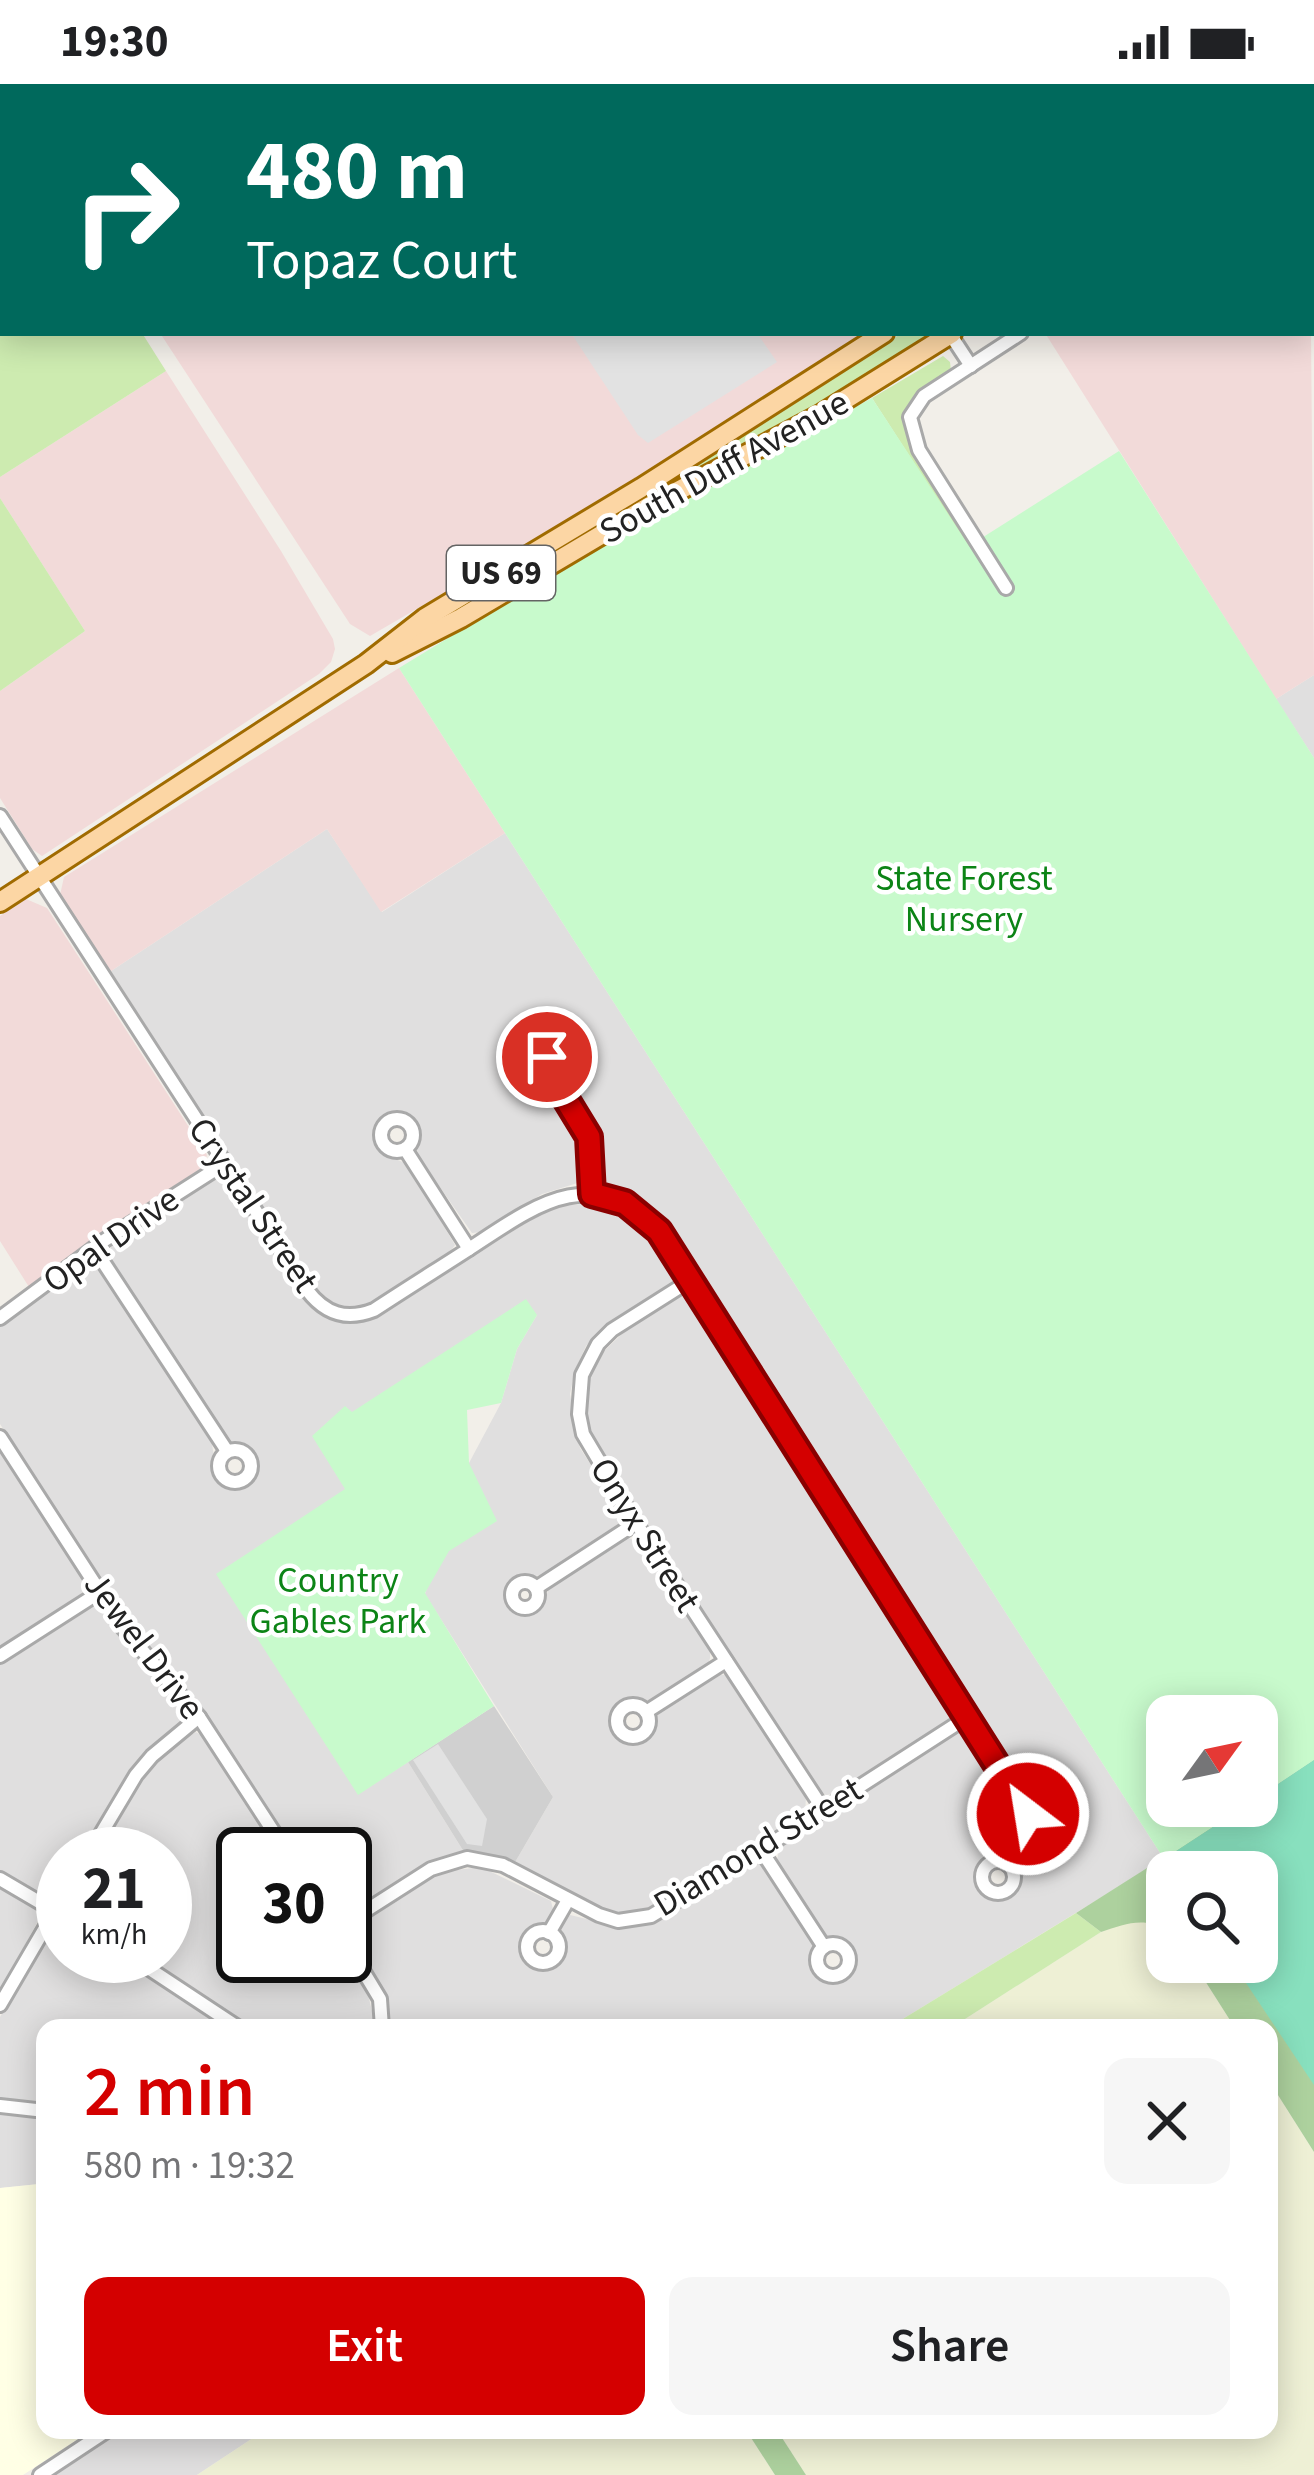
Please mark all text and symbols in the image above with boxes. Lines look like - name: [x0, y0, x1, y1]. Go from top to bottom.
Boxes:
- text: 19:30: [60, 10, 169, 74]
- text: 480 m: [246, 112, 468, 232]
- icon: right: [48, 132, 204, 288]
- text: Topaz Court: [246, 223, 517, 300]
- street label: South Duff Avenue: [590, 377, 858, 557]
- road number: US 69: [447, 546, 555, 600]
- park label: State Forest Nursery: [875, 853, 1053, 945]
- pin: [496, 1006, 598, 1108]
- icon: arrive: [514, 1024, 580, 1090]
- street label: Crystal Street: [176, 1107, 330, 1303]
- street label: Opal Drive: [33, 1174, 189, 1306]
- street label: Onyx Street: [577, 1448, 713, 1622]
- park label: Country Gables Park: [250, 1555, 427, 1647]
- street label: Jewel Drive: [71, 1561, 217, 1731]
- north arrow: [1146, 1695, 1278, 1827]
- map controls: [1146, 1695, 1278, 1983]
- position arrow: [965, 1751, 1091, 1877]
- street label: Diamond Street: [644, 1764, 872, 1930]
- speed limit sign: 30: [216, 1827, 372, 1983]
- text: 21: [82, 1847, 146, 1932]
- button: search: [1146, 1851, 1278, 1983]
- text: km/h: [81, 1913, 147, 1956]
- text: 2 min: [84, 2041, 255, 2144]
- button: close: [1104, 2058, 1230, 2184]
- text: 580 m · 19:32: [84, 2138, 295, 2194]
- button: Exit: [84, 2277, 645, 2415]
- button: Share: [669, 2277, 1230, 2415]

